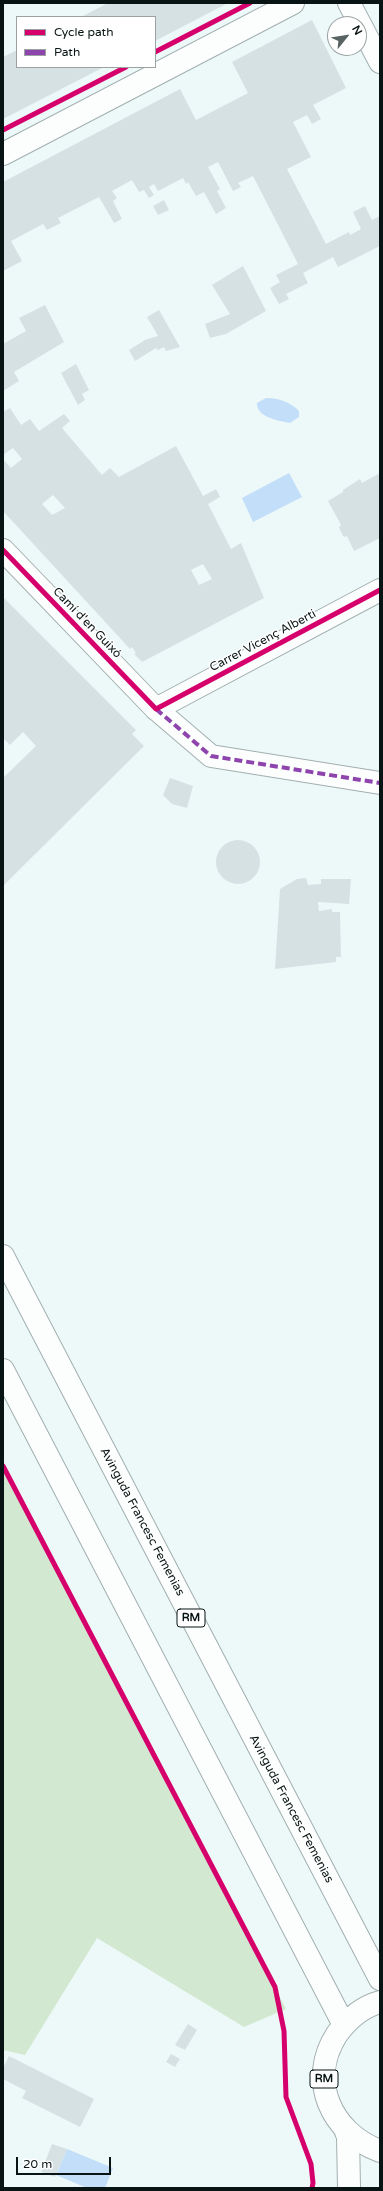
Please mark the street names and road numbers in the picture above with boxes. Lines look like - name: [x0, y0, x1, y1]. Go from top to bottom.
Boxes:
- street label: Camí d'en Guixó: [50, 585, 124, 661]
- street label: Carrer Vicenç Alberti: [207, 607, 319, 675]
- street label: Avinguda Francesc Femenias: [97, 1445, 187, 1599]
- road number: RM: [177, 1609, 205, 1627]
- street label: Avinguda Francesc Femenias: [246, 1732, 336, 1886]
- road number: RM: [310, 2070, 338, 2088]

